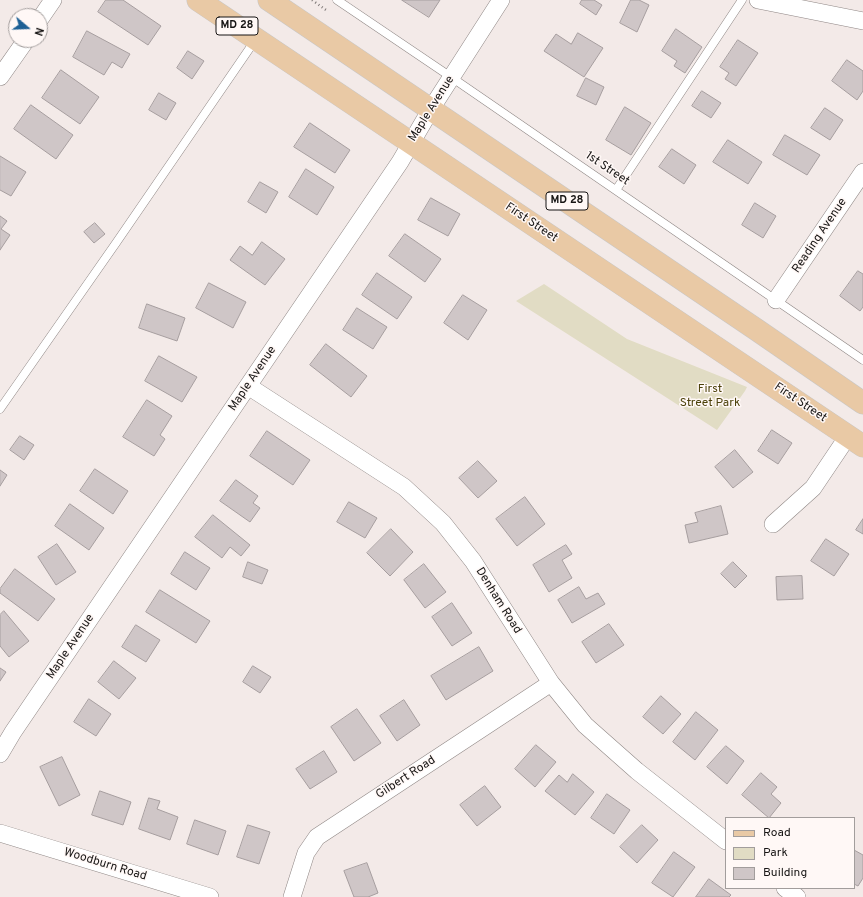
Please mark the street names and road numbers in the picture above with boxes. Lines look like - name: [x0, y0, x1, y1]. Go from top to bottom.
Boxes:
- road number: MD 28: [216, 17, 258, 35]
- street label: Maple Avenue: [406, 73, 458, 145]
- street label: 1st Street: [582, 149, 632, 189]
- road number: MD 28: [546, 192, 588, 210]
- street label: Reading Avenue: [790, 196, 850, 276]
- street label: First Street: [502, 200, 560, 246]
- street label: Maple Avenue: [226, 344, 280, 414]
- street label: First Street: [771, 380, 829, 426]
- street label: Denham Road: [472, 565, 524, 637]
- street label: Maple Avenue: [44, 612, 98, 682]
- street label: Gilbert Road: [374, 753, 438, 803]
- street label: Woodburn Road: [62, 846, 148, 884]

